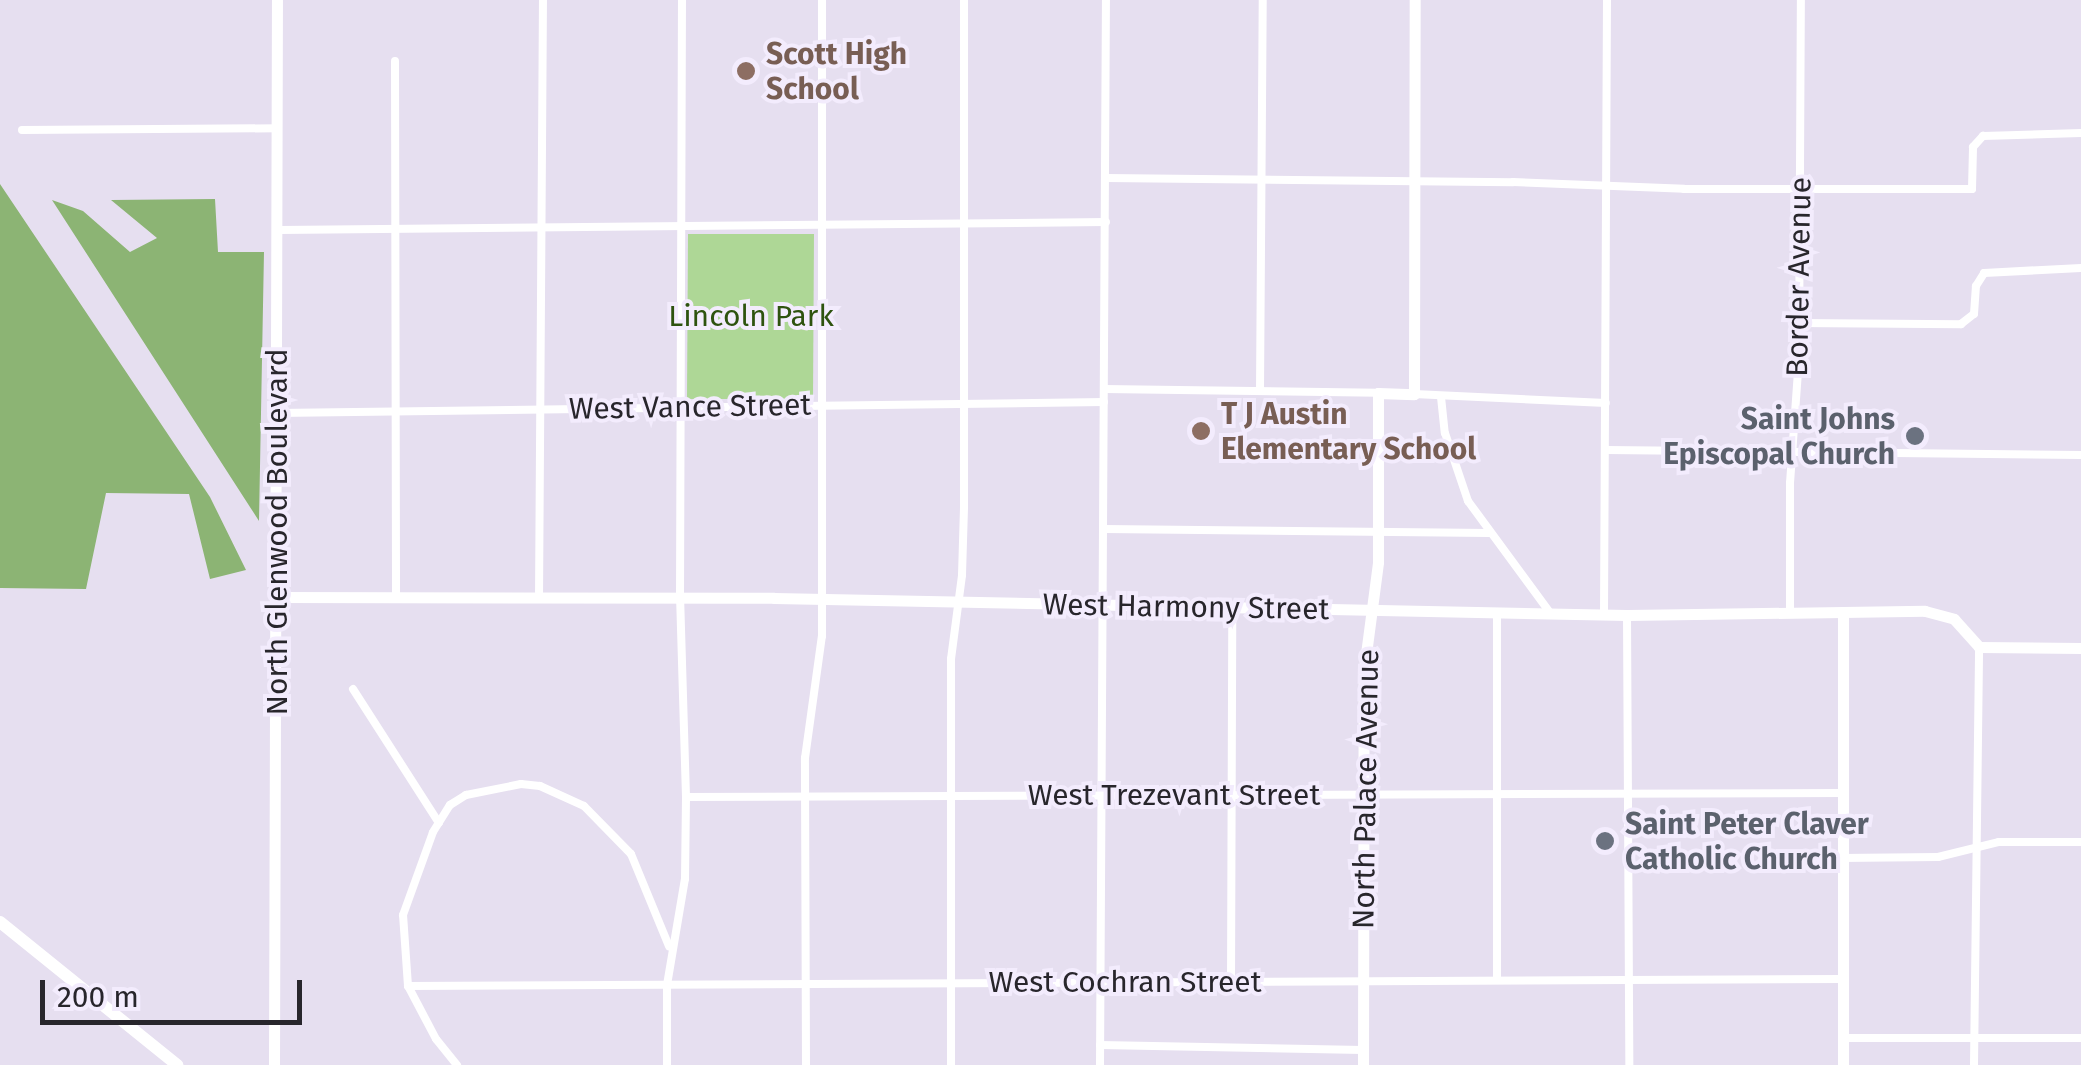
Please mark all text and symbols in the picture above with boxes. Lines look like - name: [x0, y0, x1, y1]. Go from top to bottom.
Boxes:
- place label: Scott High School: [766, 36, 907, 106]
- marker: Scott High School: [735, 60, 757, 82]
- street label: Border Avenue: [1779, 177, 1819, 377]
- park label: Lincoln Park: [668, 298, 834, 334]
- street label: North Glenwood Boulevard: [259, 348, 295, 716]
- street label: West Vance Street: [568, 387, 812, 427]
- place label: T J Austin Elementary School: [1221, 396, 1476, 466]
- place label: Saint Johns Episcopal Church: [1663, 401, 1895, 472]
- marker: T J Austin Elementary School: [1190, 420, 1212, 442]
- marker: Saint Johns Episcopal Church: [1904, 425, 1926, 447]
- street label: West Harmony Street: [1042, 587, 1330, 627]
- street label: North Palace Avenue: [1346, 649, 1386, 929]
- street label: West Trezevant Street: [1028, 777, 1320, 813]
- place label: Saint Peter Claver Catholic Church: [1625, 806, 1869, 876]
- marker: Saint Peter Claver Catholic Church: [1594, 830, 1616, 852]
- scale bar: [45, 960, 308, 1022]
- street label: West Cochran Street: [988, 964, 1262, 1000]
- text: 200 m: [57, 979, 139, 1015]

